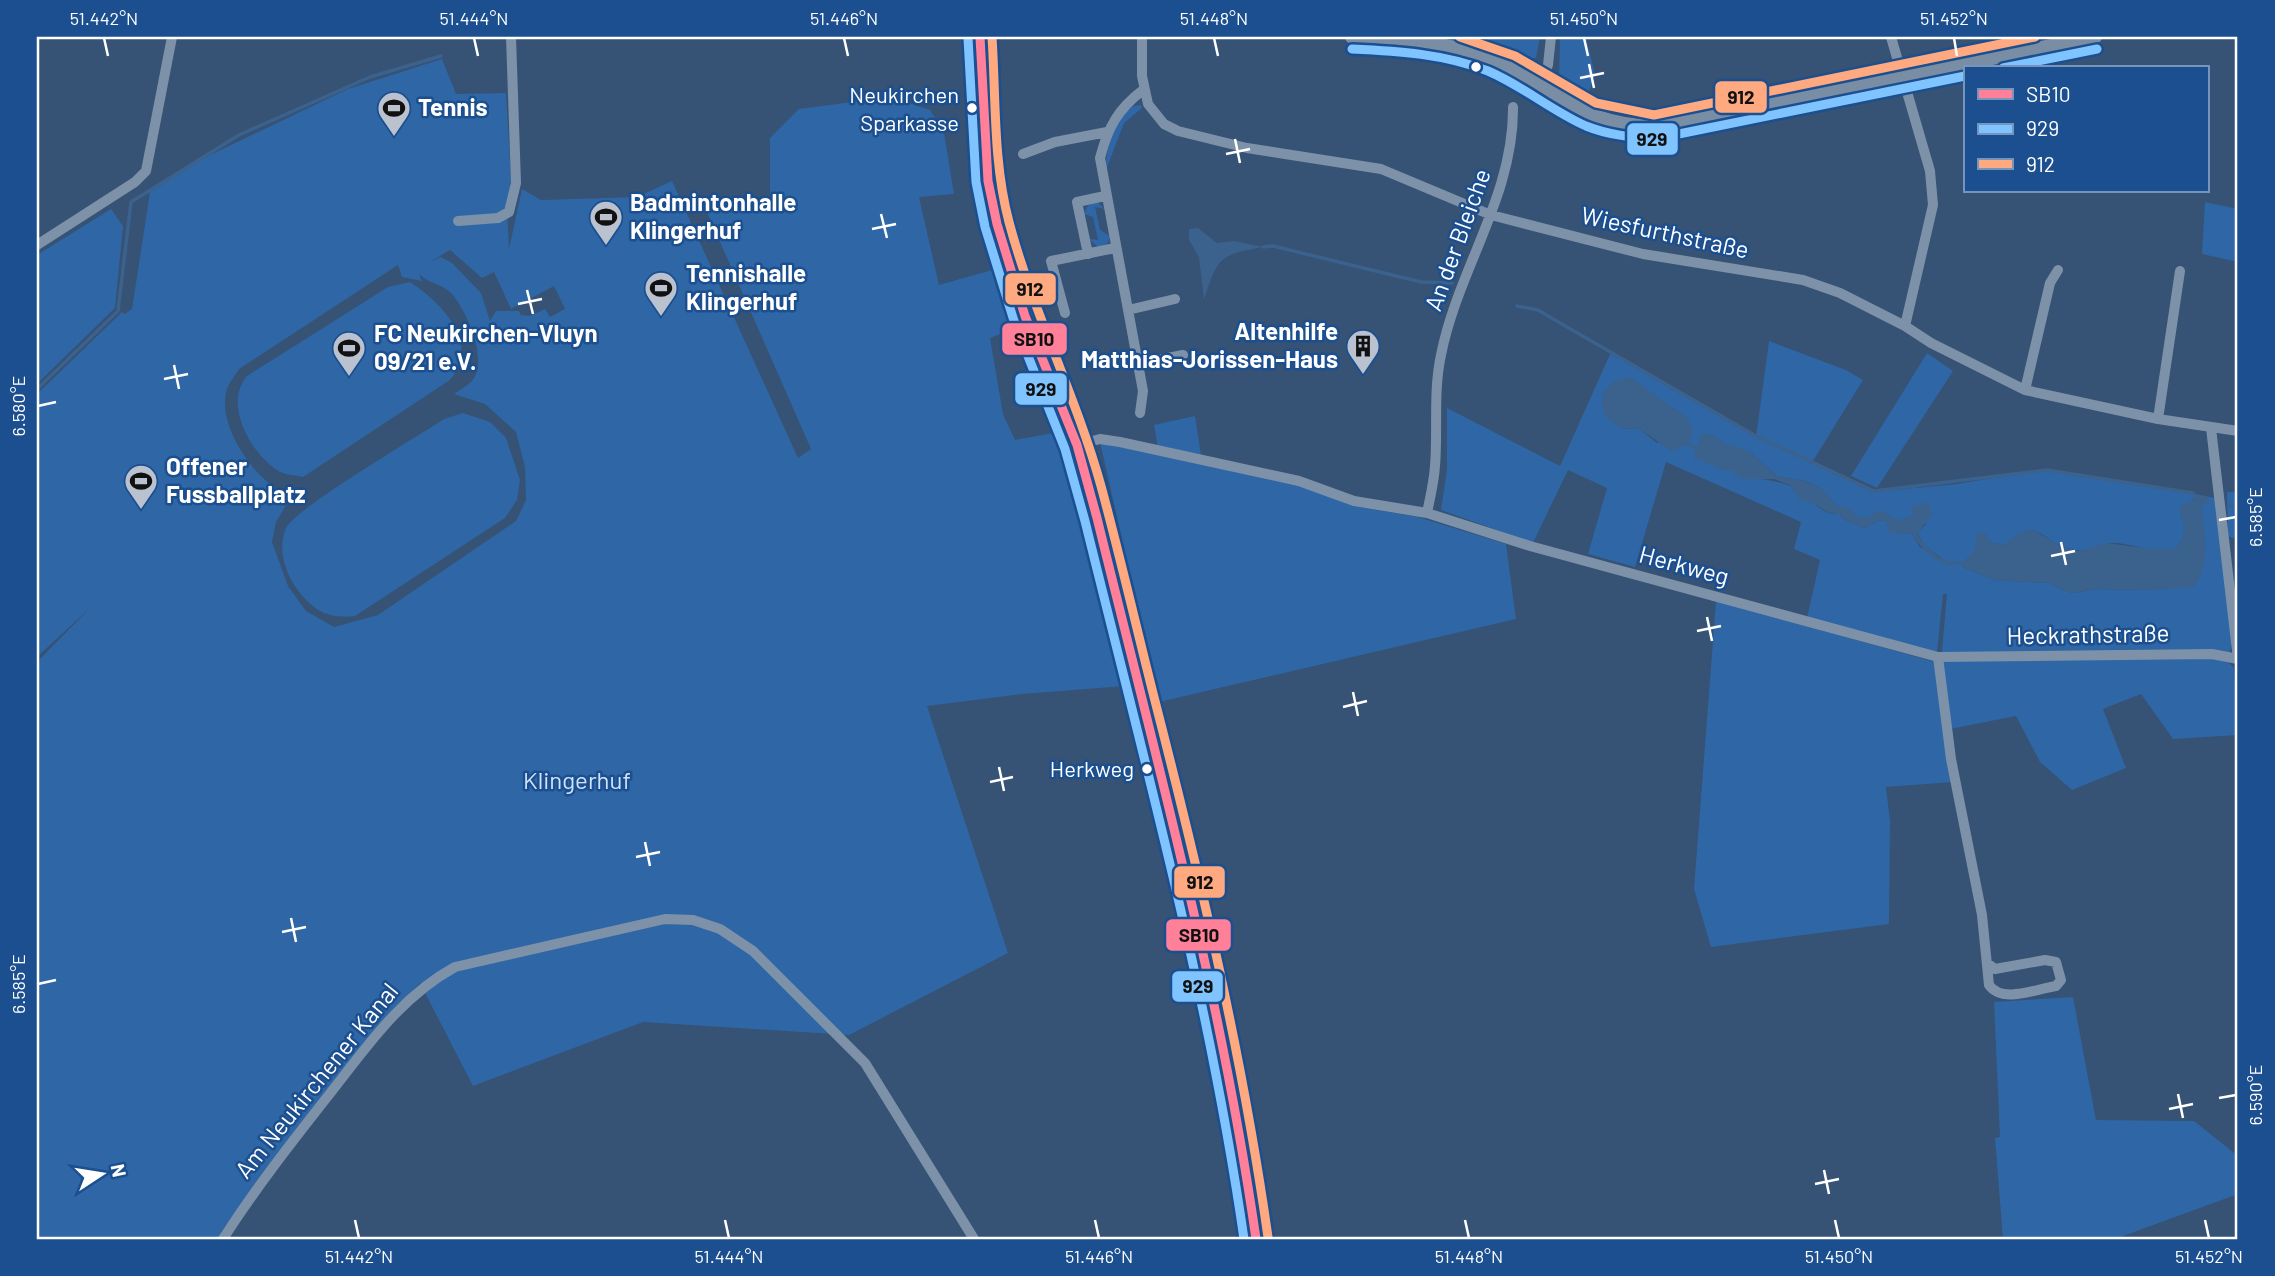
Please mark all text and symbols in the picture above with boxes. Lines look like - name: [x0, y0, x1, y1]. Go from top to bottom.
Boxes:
- text: 51.442°N: [70, 7, 138, 29]
- text: 51.444°N: [440, 7, 508, 29]
- text: 51.446°N: [810, 7, 878, 29]
- text: 51.448°N: [1180, 7, 1248, 29]
- text: 51.450°N: [1550, 7, 1618, 29]
- text: 51.452°N: [1920, 7, 1988, 29]
- unlabelled marker: [1469, 60, 1483, 74]
- legend: [1964, 66, 2208, 192]
- line badge: 912: [1714, 80, 1768, 114]
- place label: Neukirchen Sparkasse: [849, 81, 959, 135]
- text: SB10: [2026, 81, 2071, 106]
- text: 912: [1727, 85, 1755, 108]
- sports icon: Tennis: [375, 89, 413, 138]
- place label: Tennis: [418, 92, 488, 121]
- marker: Neukirchen Sparkasse: [965, 101, 979, 115]
- text: 929: [2026, 115, 2059, 140]
- line badge: 929: [1626, 122, 1679, 156]
- text: 929: [1637, 127, 1667, 150]
- text: 912: [2026, 151, 2055, 176]
- street label: An der Bleiche: [1417, 164, 1496, 315]
- place label: Badmintonhalle Klingerhuf: [630, 187, 796, 244]
- sports icon: Badmintonhalle Klingerhuf: [587, 198, 625, 247]
- street label: Wiesfurthstraße: [1579, 200, 1752, 263]
- place label: Tennishalle Klingerhuf: [686, 258, 806, 315]
- sports icon: Tennishalle Klingerhuf: [642, 269, 680, 318]
- line badge: 912: [1004, 272, 1057, 306]
- text: 912: [1016, 277, 1044, 300]
- place label: Altenhilfe Matthias-Jorissen-Haus: [1081, 316, 1338, 373]
- place label: FC Neukirchen-Vluyn 09/21 e.V.: [374, 318, 598, 375]
- line badge: SB10: [1001, 322, 1068, 356]
- text: SB10: [1014, 327, 1054, 350]
- building icon: Altenhilfe Matthias-Jorissen-Haus: [1344, 327, 1382, 376]
- sports icon: FC Neukirchen-Vluyn 09/21 e.V.: [330, 329, 368, 378]
- line badge: 929: [1014, 372, 1068, 406]
- text: 6.580°E: [7, 376, 29, 436]
- text: 929: [1026, 377, 1056, 400]
- place label: Offener Fussballplatz: [166, 451, 306, 508]
- sports icon: Offener Fussballplatz: [122, 462, 160, 511]
- text: 6.585°E: [2244, 487, 2266, 547]
- street label: Herkweg: [1636, 539, 1732, 590]
- street label: Heckrathstraße: [2006, 618, 2170, 649]
- place label: Herkweg: [1050, 755, 1134, 781]
- marker: Herkweg: [1140, 762, 1154, 776]
- park label: Klingerhuf: [523, 765, 631, 794]
- line badge: 912: [1173, 865, 1226, 899]
- text: 912: [1186, 870, 1214, 893]
- line badge: SB10: [1165, 918, 1232, 952]
- text: SB10: [1179, 923, 1219, 946]
- text: 6.585°E: [7, 954, 29, 1014]
- line badge: 929: [1171, 970, 1224, 1003]
- text: 929: [1183, 974, 1213, 997]
- street label: Am Neukirchener Kanal: [228, 977, 403, 1183]
- text: 6.590°E: [2244, 1065, 2266, 1125]
- north arrow: [66, 1140, 136, 1210]
- text: N: [107, 1162, 132, 1179]
- text: 51.442°N: [325, 1245, 393, 1267]
- text: 51.444°N: [695, 1245, 763, 1267]
- text: 51.446°N: [1065, 1245, 1133, 1267]
- text: 51.448°N: [1435, 1245, 1503, 1267]
- text: 51.450°N: [1805, 1245, 1873, 1267]
- text: 51.452°N: [2175, 1245, 2243, 1267]

